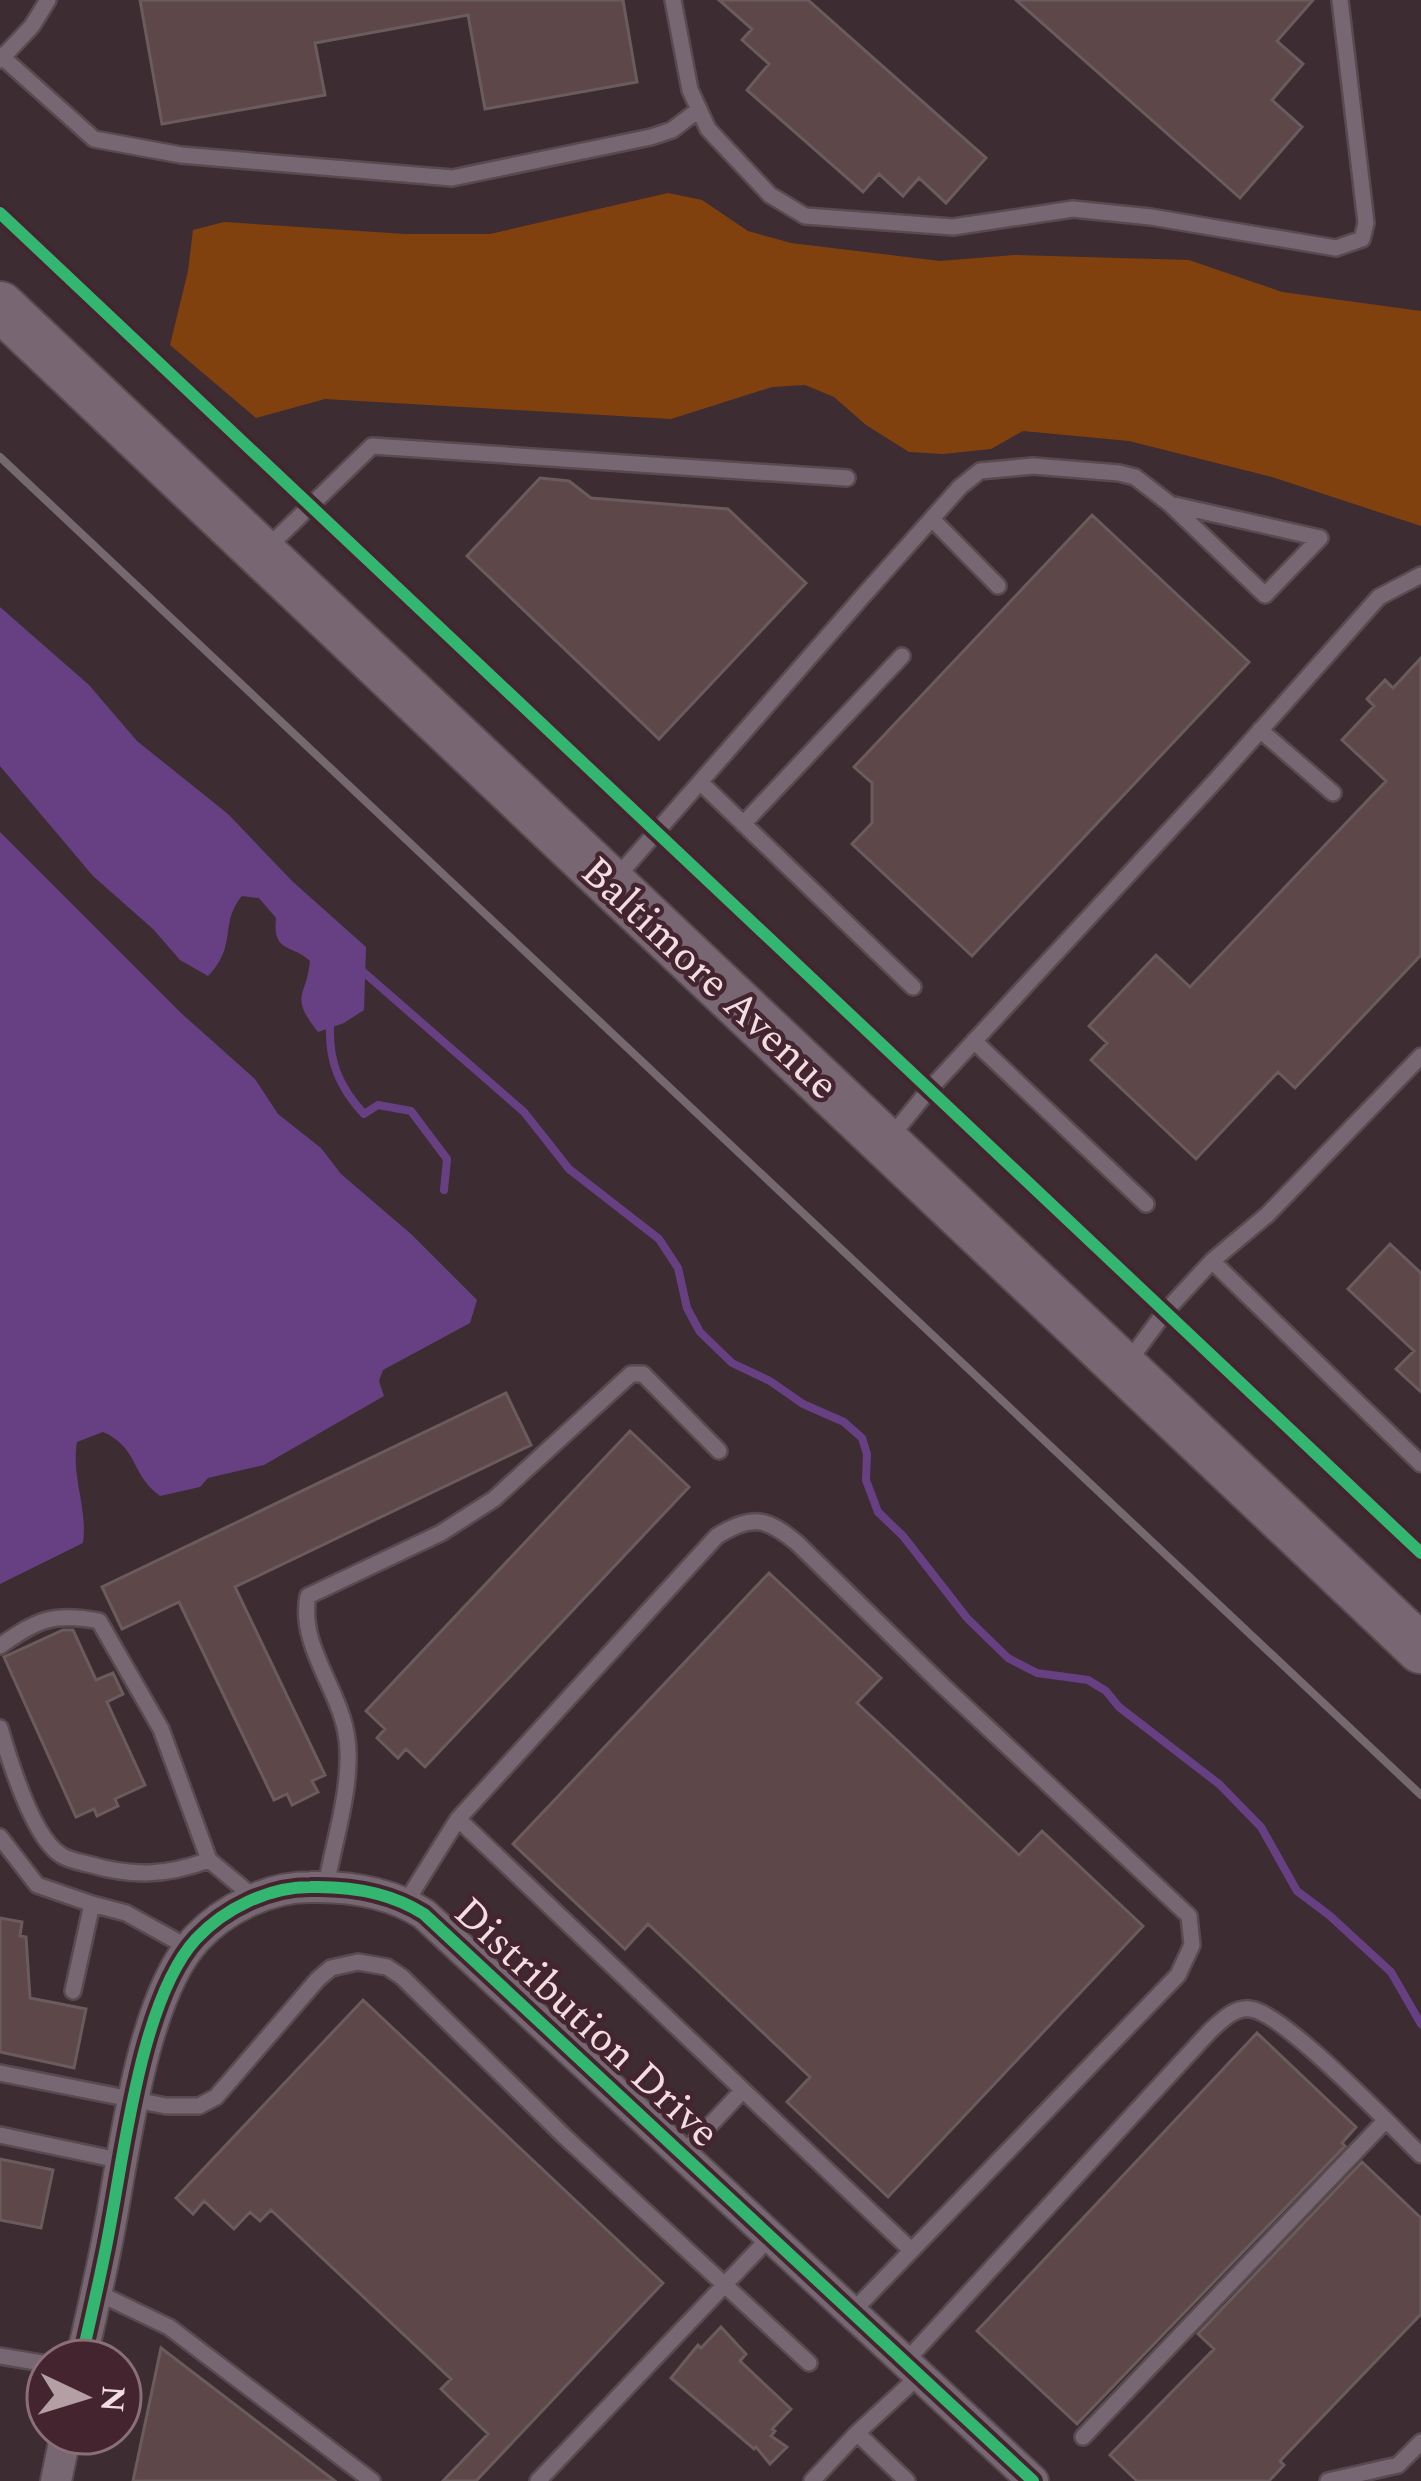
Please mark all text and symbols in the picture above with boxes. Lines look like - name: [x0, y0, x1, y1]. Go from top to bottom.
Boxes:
- street label: Baltimore Avenue: [566, 842, 853, 1116]
- street label: Distribution Drive: [439, 1882, 734, 2163]
- north arrow: [24, 2337, 144, 2457]
- text: N: [86, 2384, 138, 2414]

